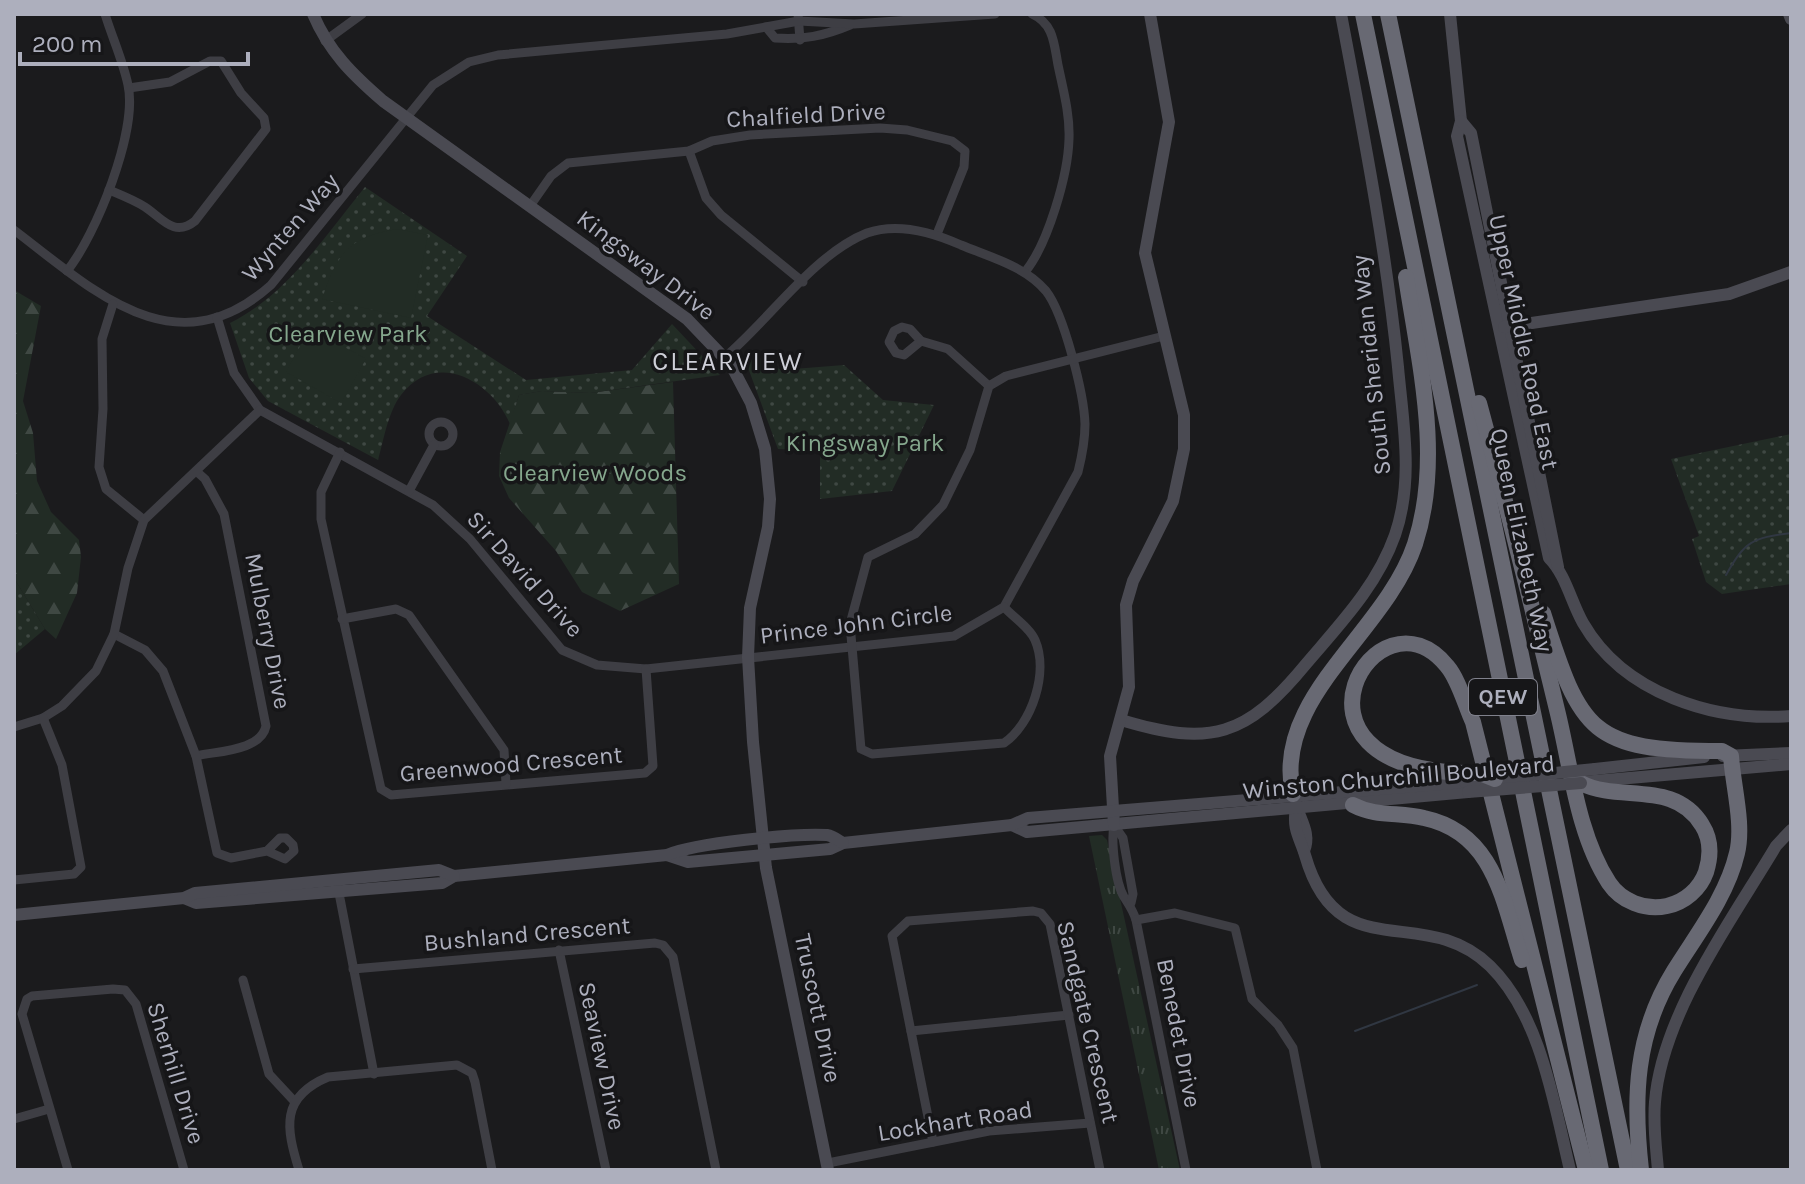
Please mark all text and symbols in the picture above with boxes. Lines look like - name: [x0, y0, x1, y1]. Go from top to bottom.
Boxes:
- scale bar: [20, 16, 248, 66]
- text: 200 m: [32, 30, 103, 58]
- street label: Chalfield Drive: [726, 97, 886, 133]
- street label: Wynten Way: [236, 167, 344, 287]
- street label: Kingsway Drive: [571, 204, 721, 326]
- street label: Upper Middle Road East: [1483, 212, 1565, 472]
- street label: South Sheridan Way: [1346, 254, 1396, 476]
- park label: Clearview Park: [269, 320, 427, 348]
- district label: CLEARVIEW: [652, 346, 804, 377]
- street label: Queen Elizabeth Way: [1485, 426, 1559, 654]
- park label: Kingsway Park: [786, 429, 944, 457]
- park label: Clearview Woods: [503, 459, 687, 487]
- street label: Sir David Drive: [461, 505, 589, 643]
- street label: Mulberry Drive: [239, 551, 297, 711]
- street label: Prince John Circle: [758, 598, 954, 650]
- road number: QEW: [1469, 679, 1537, 715]
- street label: Greenwood Crescent: [399, 740, 623, 788]
- street label: Winston Churchill Boulevard: [1242, 749, 1556, 805]
- street label: Bushland Crescent: [422, 911, 632, 957]
- street label: Sandgate Crescent: [1051, 918, 1125, 1126]
- street label: Truscott Drive: [789, 931, 847, 1085]
- street label: Benedet Drive: [1151, 956, 1207, 1110]
- street label: Seaview Drive: [573, 979, 631, 1133]
- street label: Sherhill Drive: [141, 999, 211, 1147]
- street label: Lockhart Road: [875, 1095, 1035, 1147]

